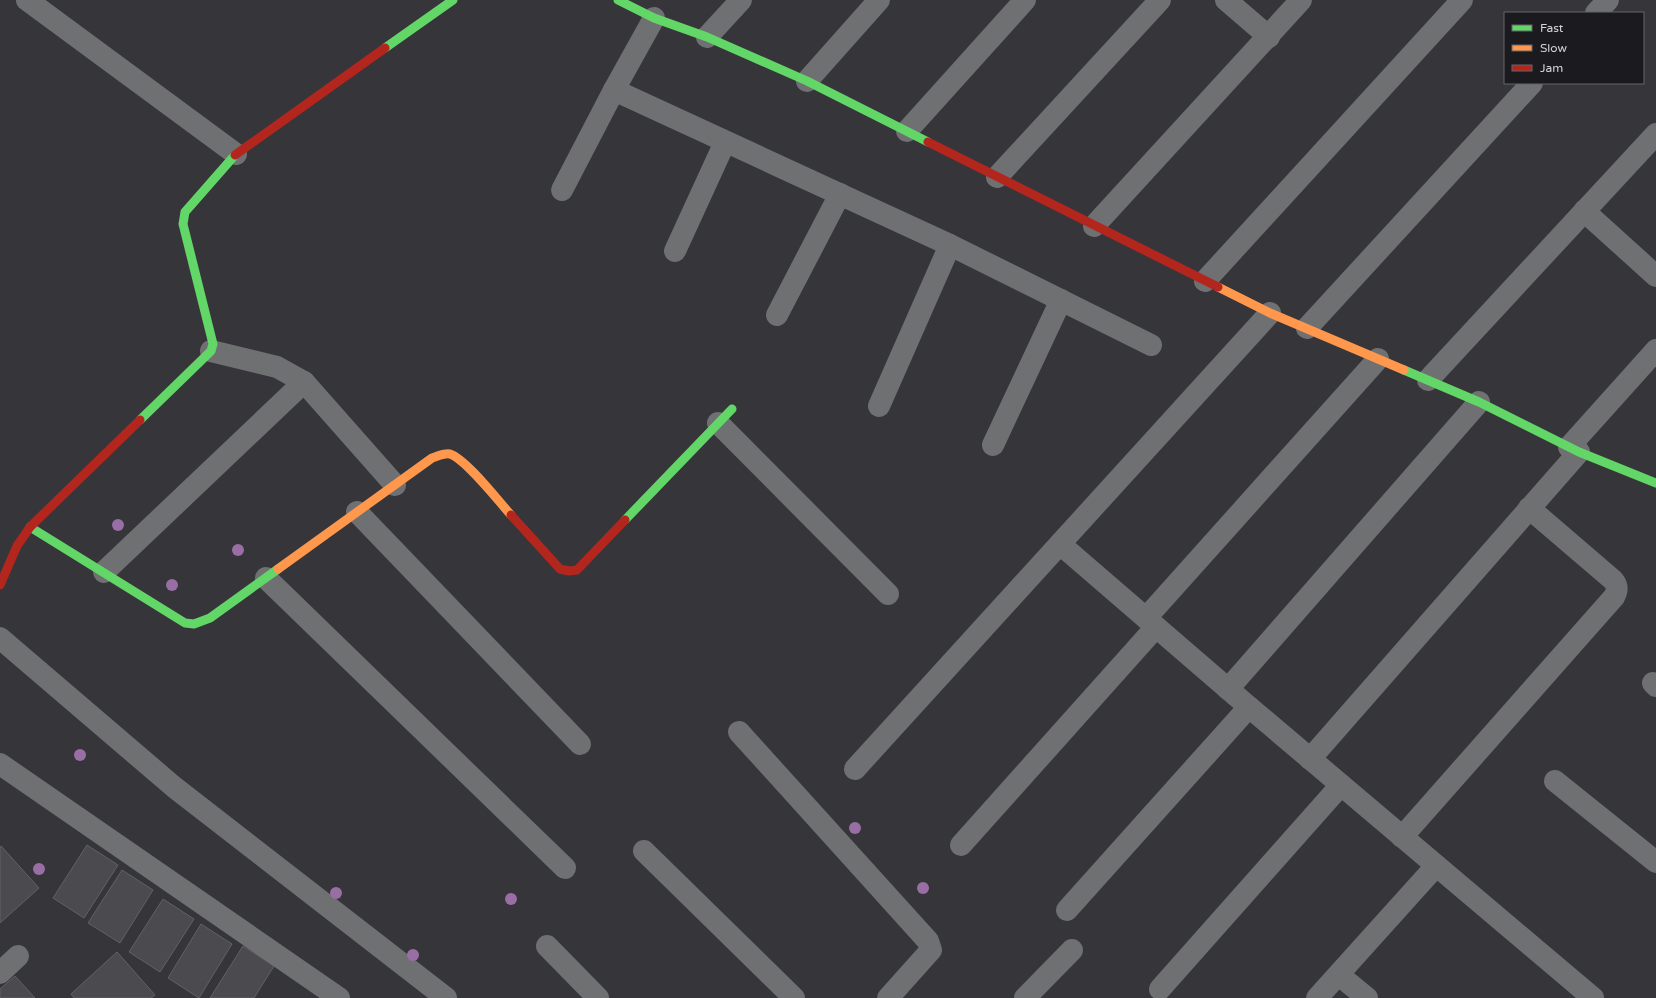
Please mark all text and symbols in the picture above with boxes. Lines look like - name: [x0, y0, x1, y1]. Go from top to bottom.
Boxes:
- legend: [1504, 12, 1644, 84]
- text: Fast: [1540, 21, 1564, 35]
- text: Slow: [1540, 41, 1567, 55]
- text: Jam: [1540, 61, 1563, 75]

